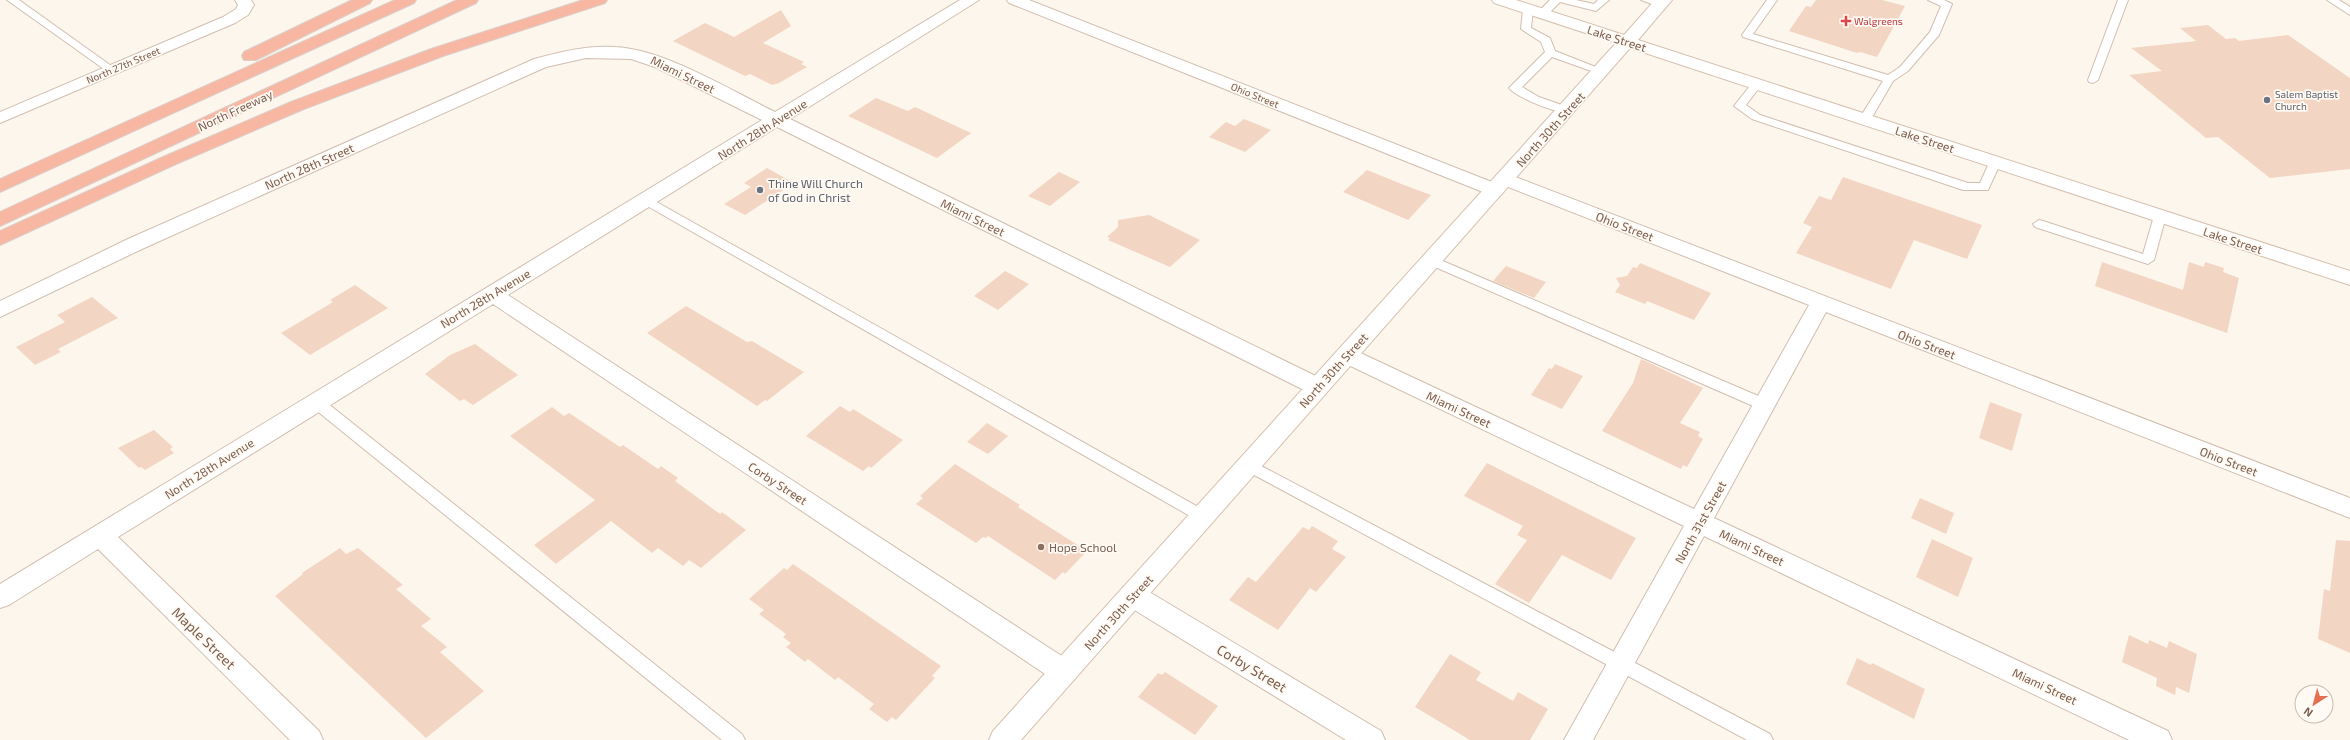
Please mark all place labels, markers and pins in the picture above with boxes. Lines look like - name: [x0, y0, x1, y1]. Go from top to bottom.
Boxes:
- place label: Walgreens: [1854, 15, 1903, 27]
- marker: Walgreens: [1841, 16, 1851, 26]
- place label: Salem Baptist Church: [2275, 88, 2338, 112]
- marker: Salem Baptist Church: [2262, 95, 2272, 105]
- place label: Thine Will Church of God in Christ: [768, 176, 863, 204]
- marker: Thine Will Church of God in Christ: [755, 185, 765, 195]
- place label: Hope School: [1049, 540, 1117, 554]
- marker: Hope School: [1036, 542, 1046, 552]

